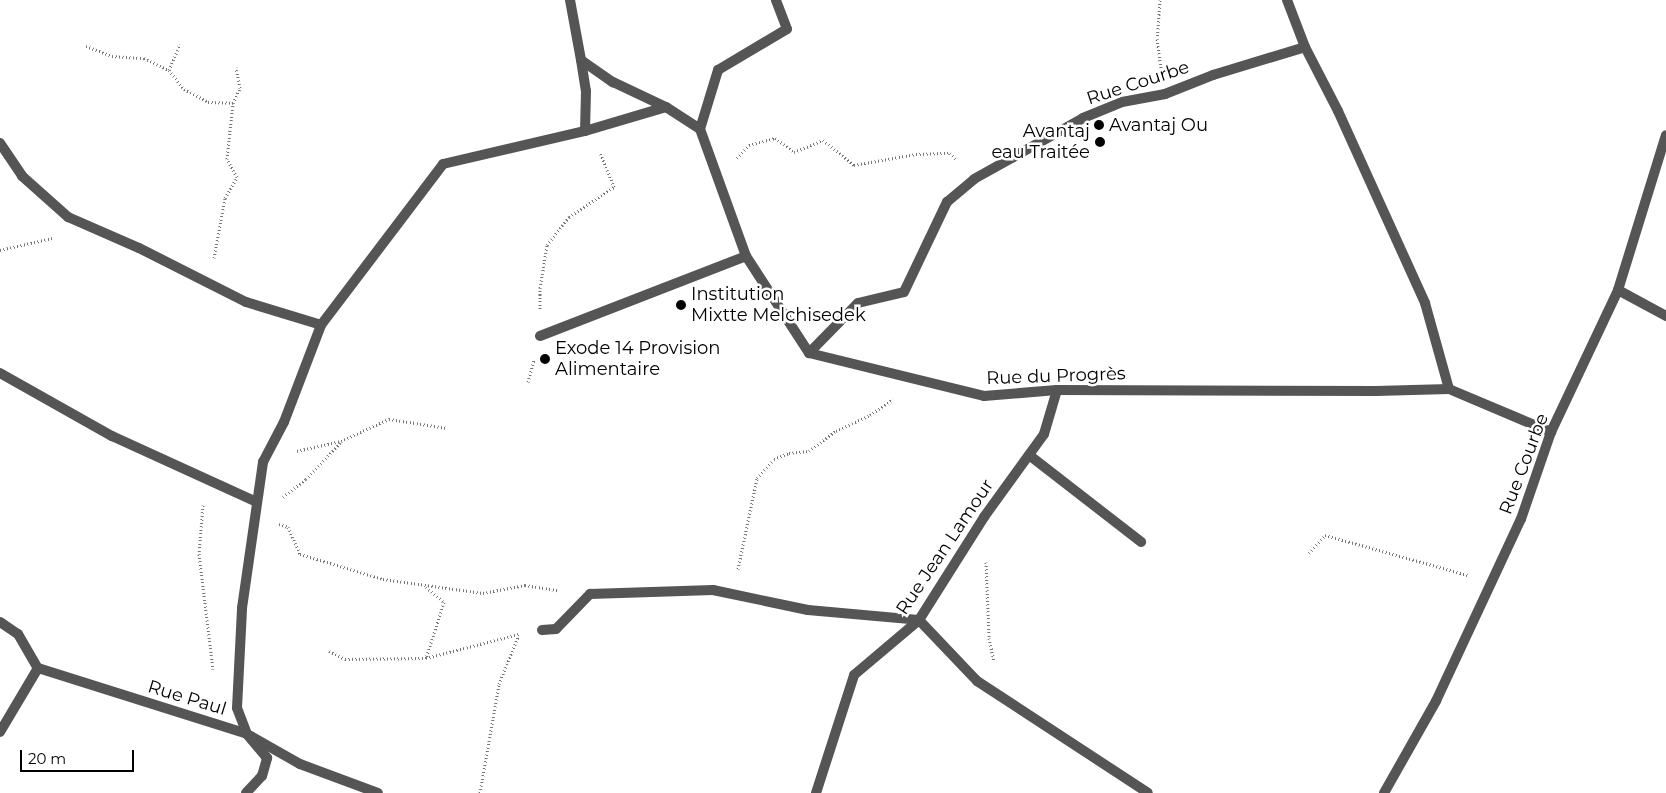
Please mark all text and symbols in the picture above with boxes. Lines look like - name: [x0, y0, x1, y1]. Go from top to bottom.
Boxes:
- street label: Rue Courbe: [1084, 56, 1192, 110]
- place label: Avantaj Ou: [1109, 114, 1208, 136]
- marker: Avantaj Ou: [1093, 119, 1105, 131]
- place label: Avantaj eau Traitée: [991, 121, 1090, 163]
- marker: Avantaj eau Traitée: [1094, 136, 1106, 148]
- place label: Institution Mixtte Melchisedek: [691, 284, 866, 326]
- marker: Institution Mixtte Melchisedek: [675, 299, 687, 311]
- place label: Exode 14 Provision Alimentaire: [555, 338, 720, 380]
- marker: Exode 14 Provision Alimentaire: [539, 353, 551, 365]
- street label: Rue du Progrès: [986, 363, 1126, 389]
- street label: Rue Courbe: [1495, 410, 1553, 518]
- street label: Rue Jean Lamour: [892, 475, 998, 619]
- street label: Rue Paul: [145, 676, 229, 720]
- scale bar: [22, 740, 136, 772]
- text: 20 m: [28, 749, 66, 768]

